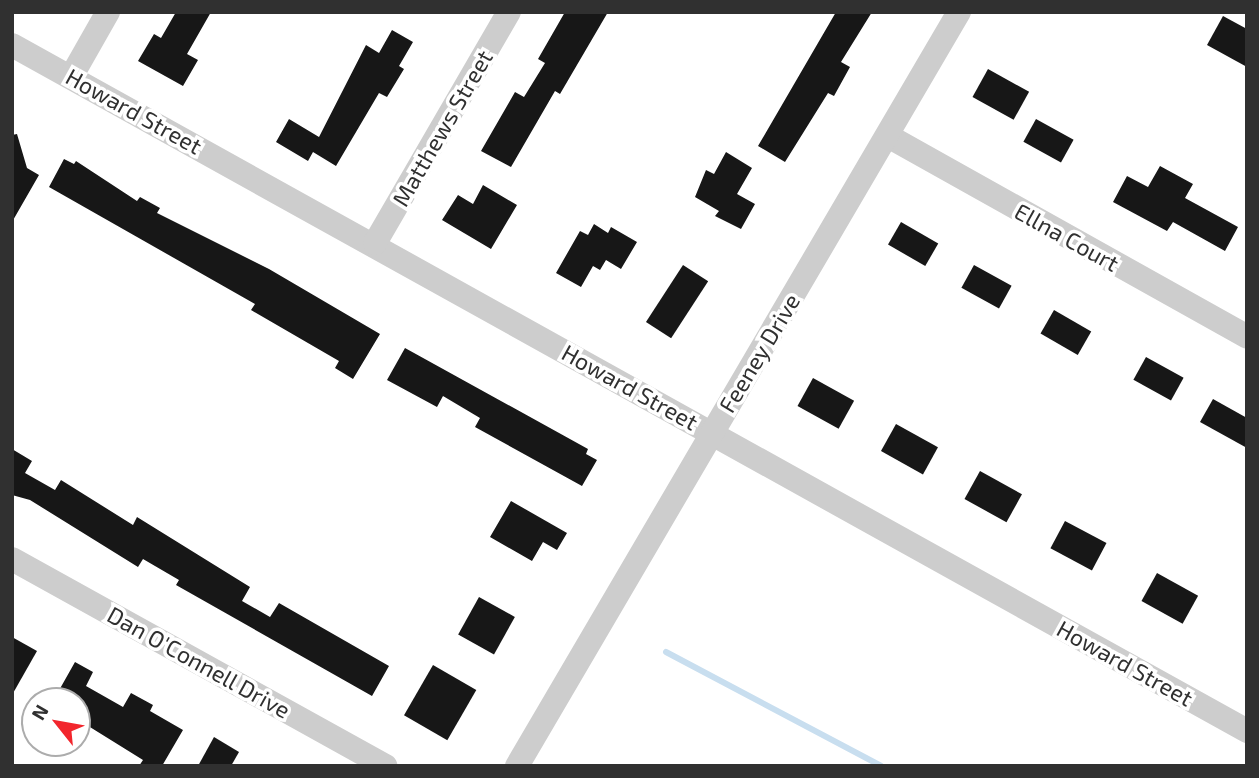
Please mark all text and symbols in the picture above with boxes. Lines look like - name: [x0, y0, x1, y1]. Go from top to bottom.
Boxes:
- street label: Matthews Street: [386, 45, 498, 211]
- street label: Howard Street: [61, 62, 207, 160]
- street label: Ellna Court: [1010, 197, 1124, 277]
- street label: Feeney Drive: [713, 288, 805, 418]
- street label: Howard Street: [557, 338, 703, 436]
- street label: Dan O'Connell Drive: [103, 600, 295, 724]
- street label: Howard Street: [1052, 614, 1198, 712]
- north arrow: [21, 687, 91, 757]
- text: N: [26, 700, 53, 724]

